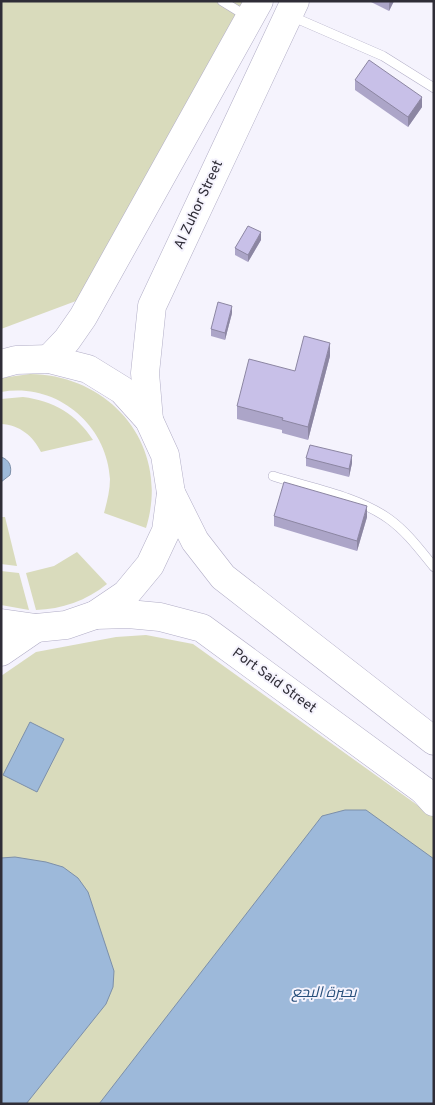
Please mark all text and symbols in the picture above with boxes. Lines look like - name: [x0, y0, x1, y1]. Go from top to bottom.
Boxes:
- street label: Al Zuhor Street: [171, 158, 227, 252]
- street label: Port Said Street: [229, 645, 319, 717]
- water label: بحيرة البجع: [290, 984, 358, 1003]

